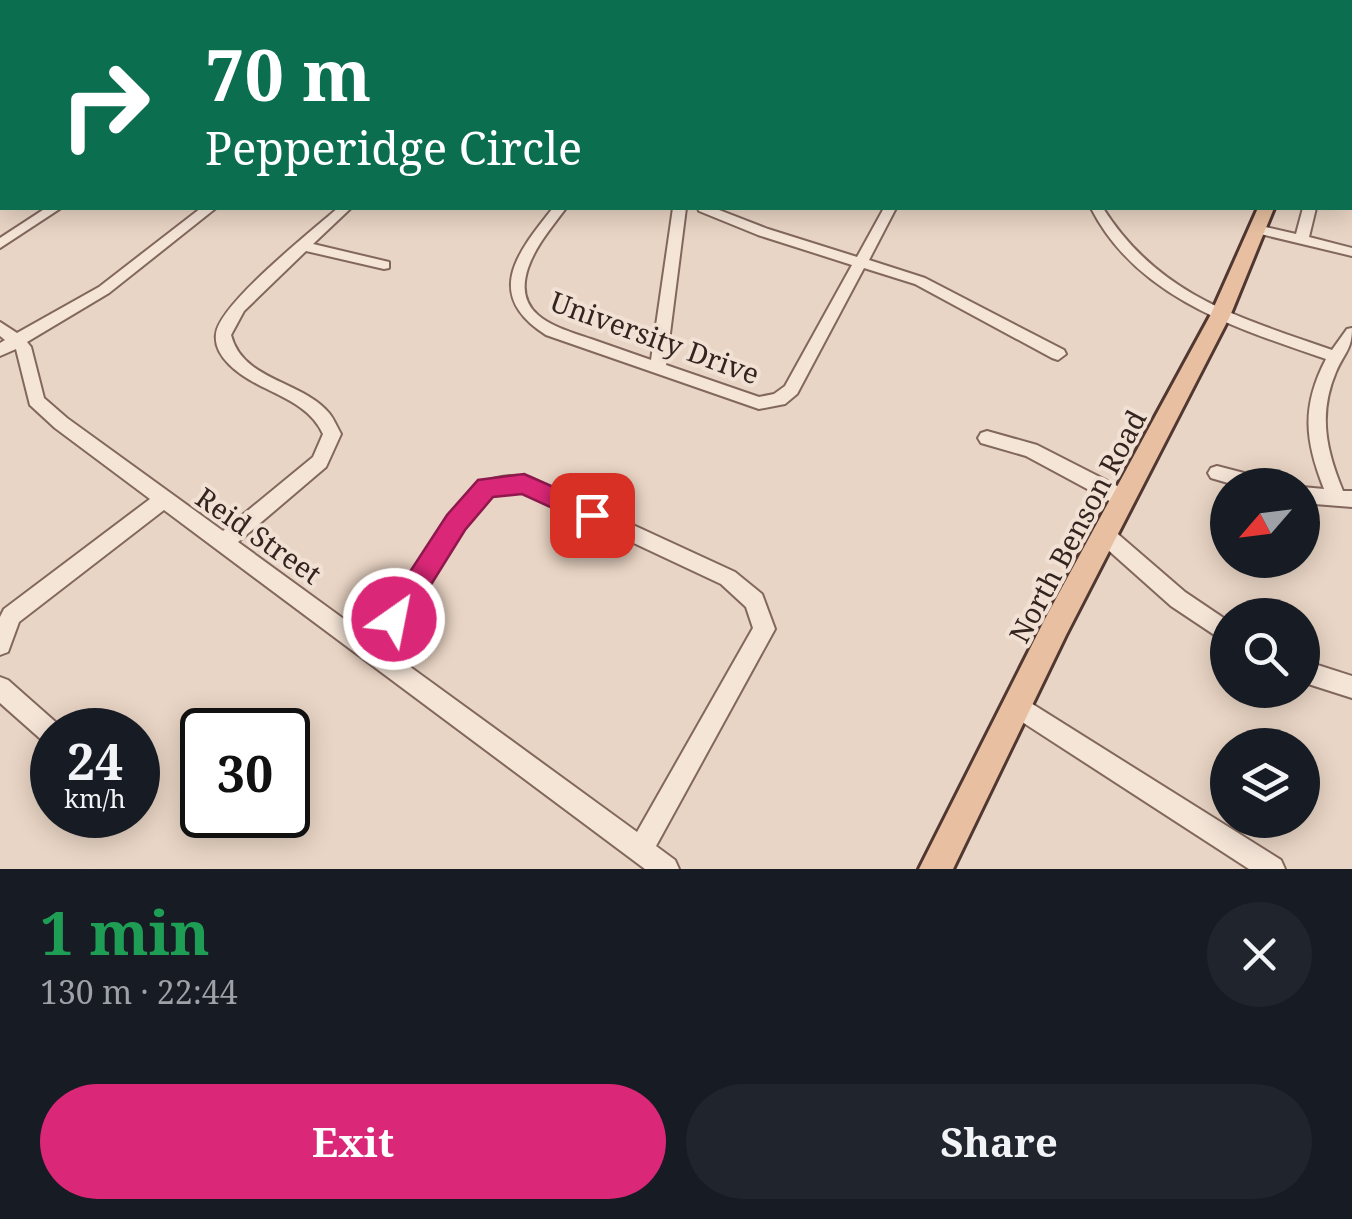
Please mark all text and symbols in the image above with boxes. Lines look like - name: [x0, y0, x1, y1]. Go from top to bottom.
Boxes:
- text: 70 m: [205, 26, 371, 122]
- icon: right: [40, 40, 170, 170]
- text: Pepperidge Circle: [205, 117, 582, 178]
- street label: University Drive: [545, 282, 765, 392]
- street label: North Benson Road: [1000, 403, 1154, 649]
- north arrow: [1210, 468, 1320, 578]
- map controls: [1210, 468, 1320, 838]
- pin: [550, 473, 635, 558]
- street label: Reid Street: [189, 478, 329, 592]
- icon: arrive: [565, 488, 620, 543]
- position arrow: [342, 567, 446, 671]
- button: search: [1210, 598, 1320, 708]
- speed limit sign: 30: [180, 708, 310, 838]
- text: 24: [67, 727, 123, 795]
- button: layers: [1210, 728, 1320, 838]
- text: km/h: [64, 781, 126, 815]
- text: 1 min: [40, 891, 210, 973]
- button: close: [1207, 902, 1312, 1007]
- text: 130 m · 22:44: [40, 970, 238, 1013]
- button: Exit: [40, 1084, 666, 1199]
- button: Share: [686, 1084, 1312, 1199]

